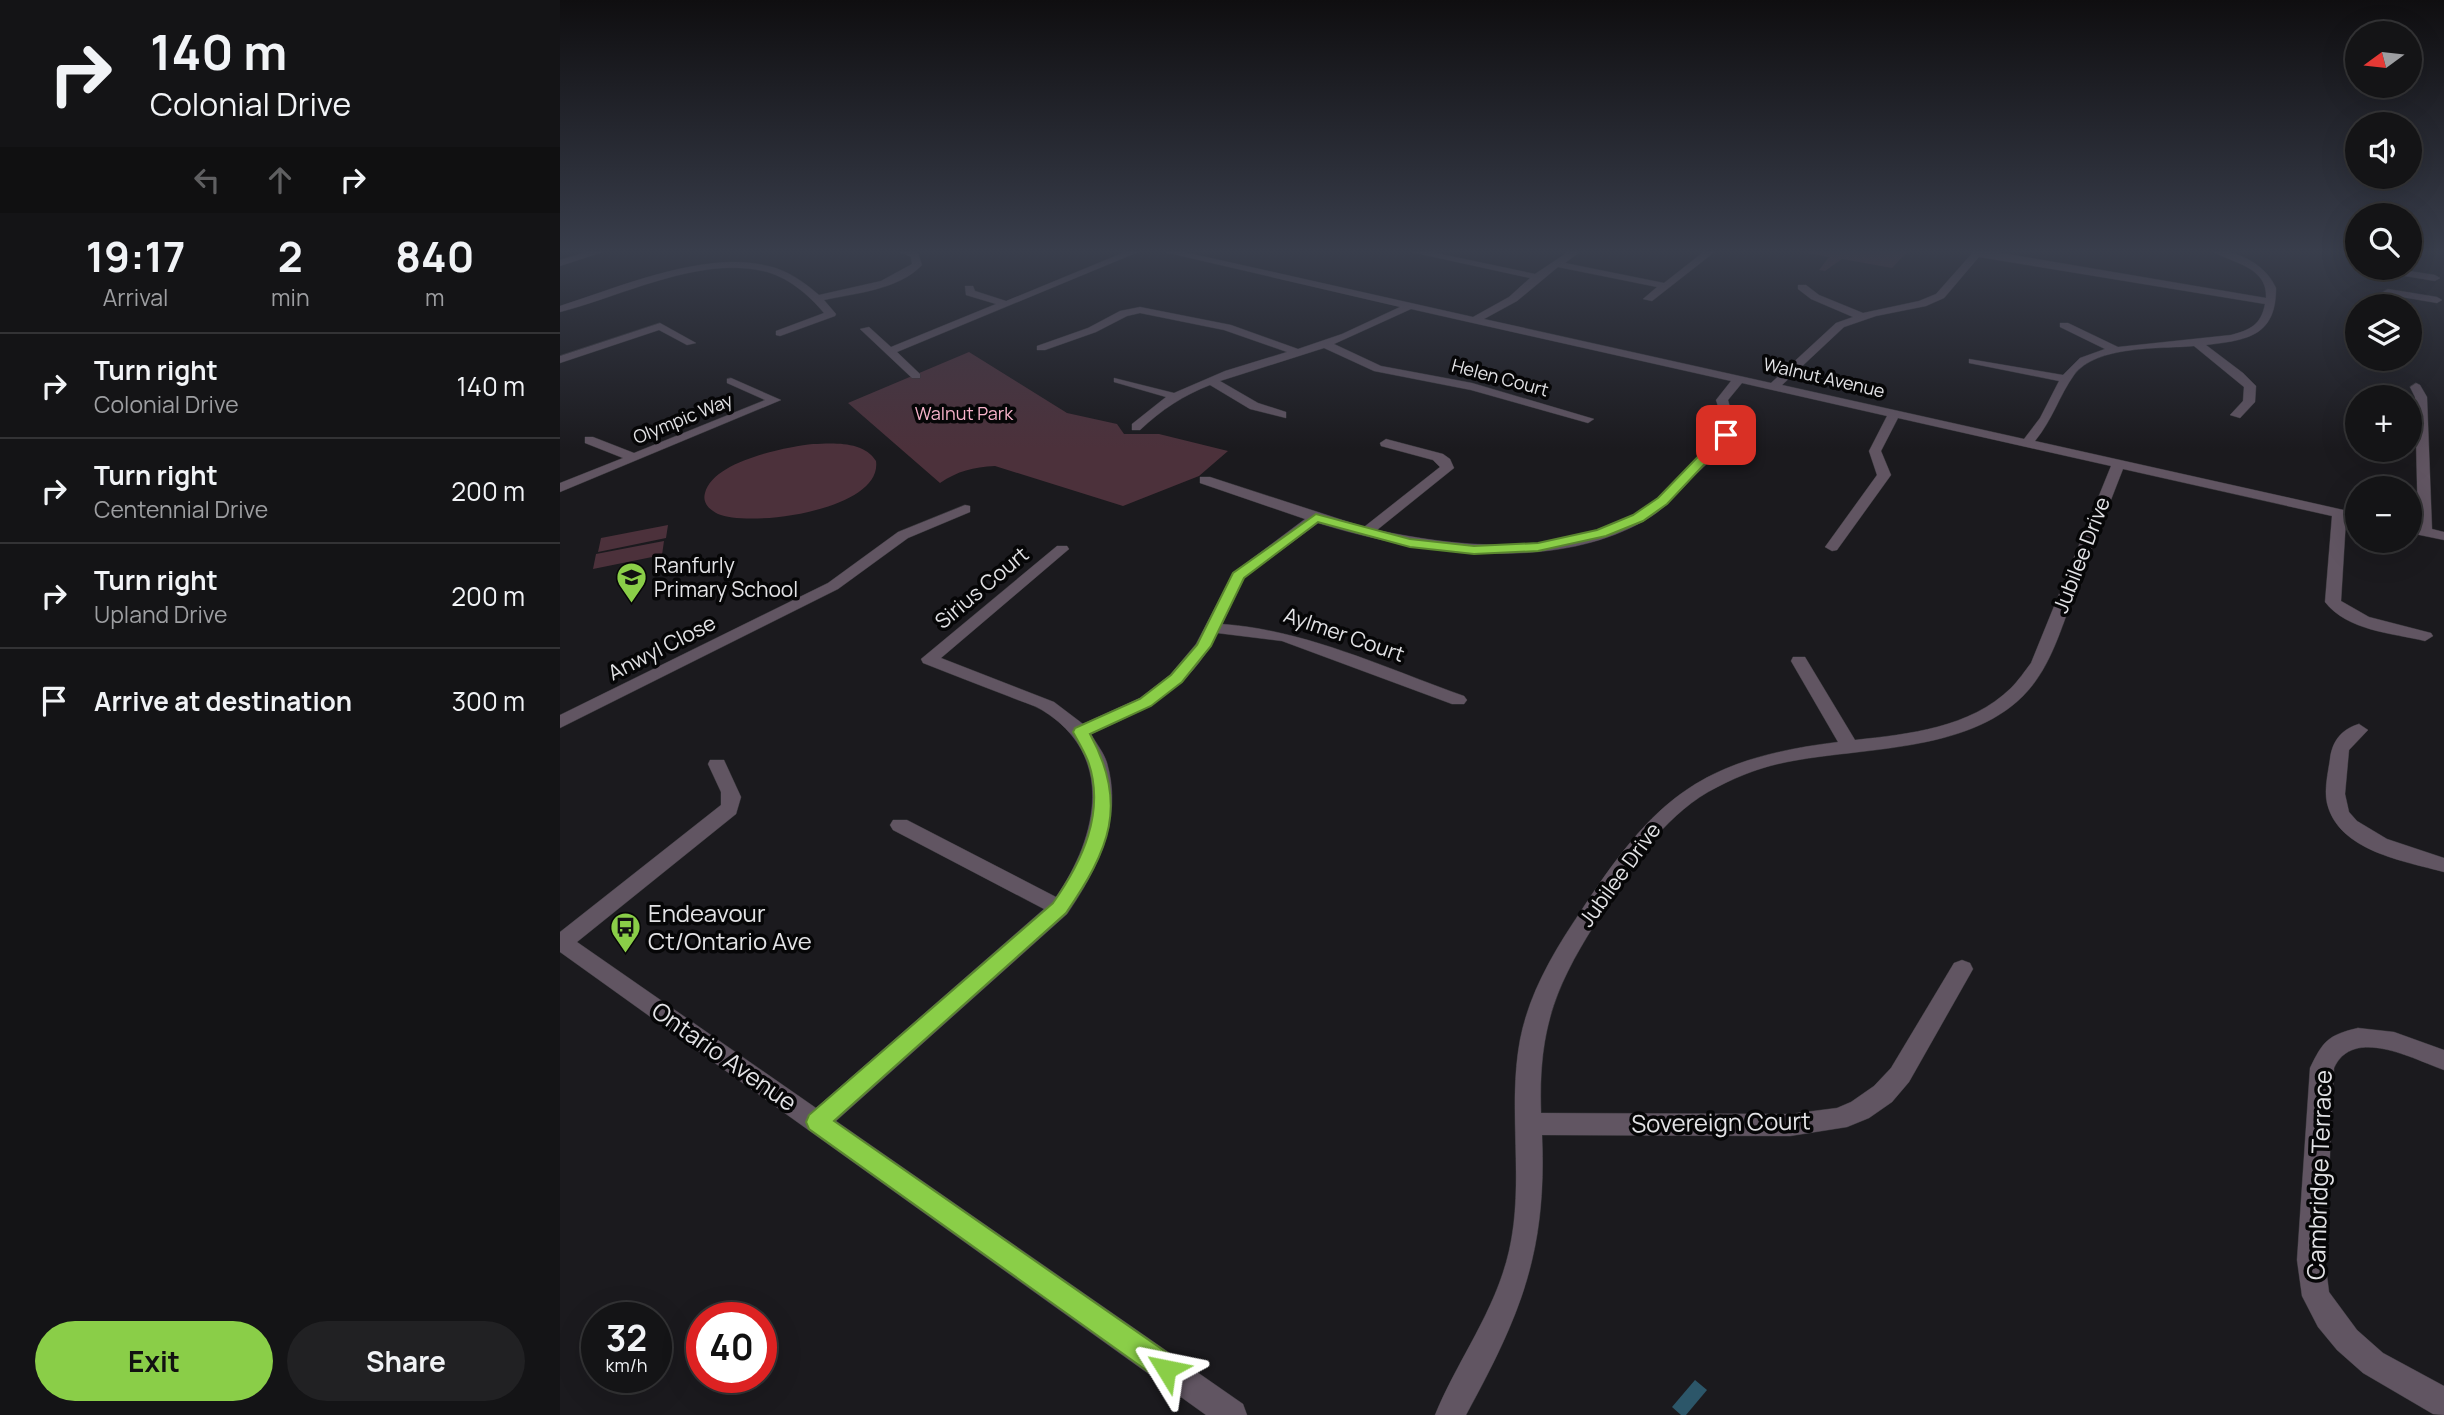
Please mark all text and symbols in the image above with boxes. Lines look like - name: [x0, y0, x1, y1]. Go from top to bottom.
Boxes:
- text: 140 m: [150, 18, 287, 85]
- north arrow: [2345, 21, 2422, 98]
- map controls: [2345, 21, 2422, 553]
- icon: right: [35, 28, 126, 119]
- text: Colonial Drive: [150, 82, 351, 126]
- button: sound: [2345, 112, 2422, 189]
- icon: left: [188, 161, 226, 199]
- icon: ahead: [261, 161, 299, 199]
- icon: right: [334, 161, 372, 199]
- button: search: [2345, 203, 2422, 280]
- text: 19:17: [86, 227, 185, 285]
- text: 2: [278, 227, 303, 285]
- text: 840: [395, 227, 474, 285]
- text: Arrival: [103, 281, 168, 313]
- text: min: [271, 281, 310, 313]
- text: m: [425, 281, 445, 313]
- button: layers: [2345, 294, 2422, 371]
- street label: Walnut Avenue: [1761, 351, 1887, 403]
- text: Turn right: [94, 352, 218, 388]
- street label: Helen Court: [1449, 353, 1551, 402]
- icon: right: [35, 367, 73, 405]
- text: 140 m: [456, 368, 525, 404]
- button: +: [2345, 385, 2422, 462]
- street label: Olympic Way: [629, 387, 736, 449]
- text: Colonial Drive: [94, 388, 239, 420]
- park label: Walnut Park: [915, 401, 1014, 425]
- pin: [1696, 405, 1756, 465]
- icon: arrive: [1707, 416, 1745, 454]
- text: Turn right: [94, 457, 218, 493]
- icon: right: [35, 472, 73, 510]
- text: 200 m: [451, 473, 525, 509]
- button: −: [2345, 476, 2422, 553]
- text: Centennial Drive: [94, 493, 268, 525]
- street label: Jubilee Drive: [2046, 493, 2116, 617]
- street label: Sirius Court: [929, 540, 1034, 635]
- place label: Ranfurly Primary School: [654, 551, 798, 603]
- school or university icon: Ranfurly Primary School: [614, 561, 648, 605]
- text: Turn right: [94, 562, 218, 598]
- icon: right: [35, 577, 73, 615]
- text: 200 m: [451, 578, 525, 614]
- text: Upland Drive: [94, 598, 228, 630]
- street label: Aylmer Court: [1280, 600, 1408, 668]
- street label: Anwyl Close: [603, 608, 720, 686]
- icon: arrive: [35, 682, 73, 720]
- text: Arrive at destination: [94, 683, 352, 719]
- text: 300 m: [452, 683, 525, 719]
- street label: Jubilee Drive: [1572, 817, 1666, 932]
- place label: Endeavour Ct/Ontario Ave: [648, 896, 812, 957]
- bus stop icon: Endeavour Ct/Ontario Ave: [608, 911, 642, 955]
- street label: Ontario Avenue: [646, 994, 804, 1118]
- street label: Cambridge Terrace: [2298, 1069, 2339, 1281]
- street label: Sovereign Court: [1631, 1103, 1811, 1140]
- speed limit sign: 40: [686, 1302, 777, 1393]
- text: 32: [606, 1314, 647, 1362]
- button: Exit: [35, 1321, 273, 1401]
- button: Share: [287, 1321, 525, 1401]
- position arrow: [1129, 1332, 1203, 1406]
- text: km/h: [606, 1353, 647, 1377]

